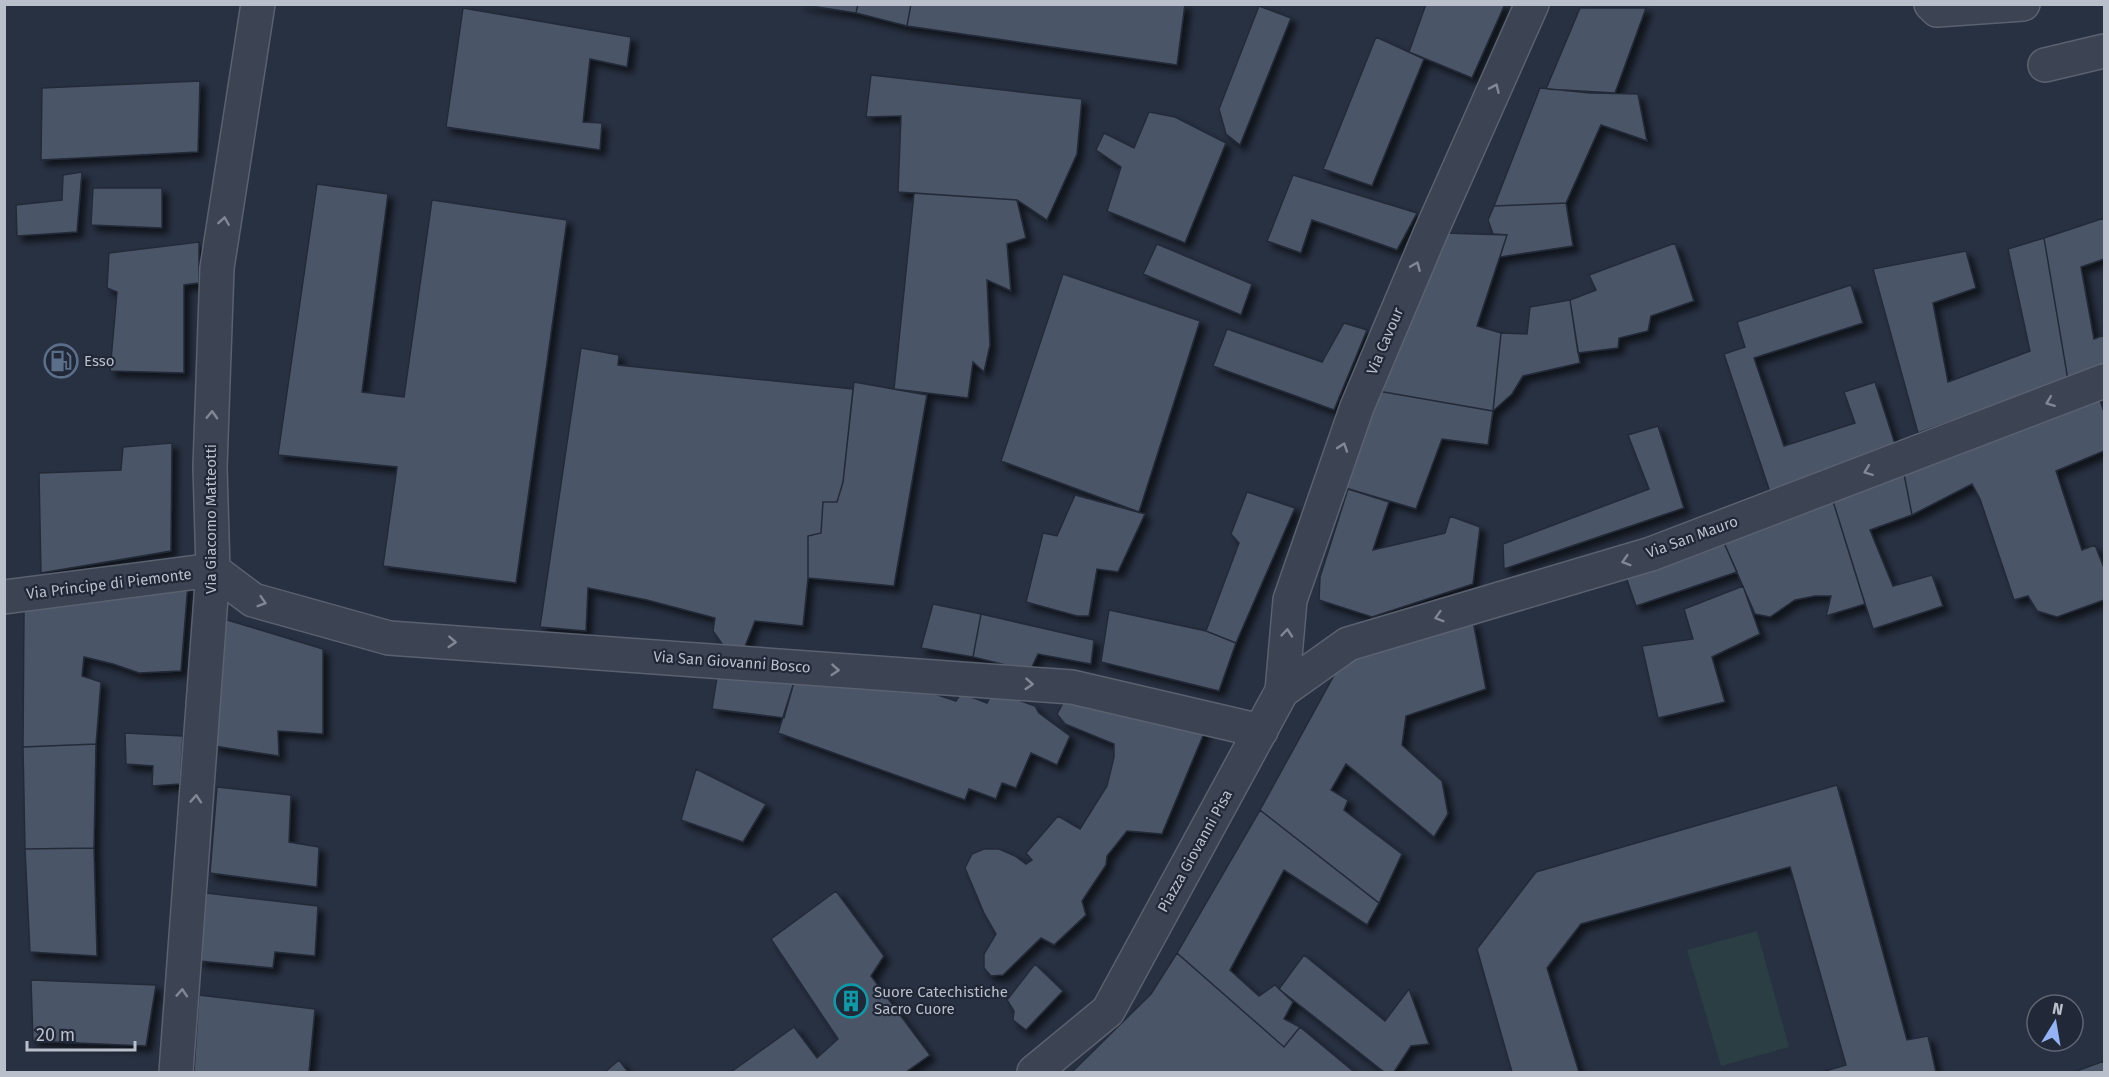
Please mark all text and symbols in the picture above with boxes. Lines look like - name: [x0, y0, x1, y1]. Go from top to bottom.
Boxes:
- one-way arrow: [1488, 83, 1500, 94]
- one-way arrow: [218, 216, 230, 226]
- one-way arrow: [1409, 261, 1421, 272]
- street label: Via Cavour: [1363, 304, 1407, 377]
- fuel station icon: Esso: [43, 343, 79, 379]
- place label: Esso: [84, 352, 115, 370]
- one-way arrow: [2045, 395, 2056, 407]
- one-way arrow: [205, 411, 218, 420]
- one-way arrow: [1336, 442, 1349, 453]
- street label: Via Giacomo Matteotti: [202, 444, 220, 594]
- one-way arrow: [1863, 464, 1874, 476]
- street label: Via San Mauro: [1644, 512, 1740, 562]
- one-way arrow: [1621, 554, 1632, 566]
- street label: Via Principe di Piemonte: [25, 565, 193, 603]
- one-way arrow: [256, 595, 267, 607]
- one-way arrow: [1434, 610, 1445, 622]
- one-way arrow: [1280, 628, 1293, 637]
- one-way arrow: [447, 635, 456, 648]
- street label: Via San Giovanni Bosco: [653, 648, 811, 676]
- one-way arrow: [830, 663, 839, 676]
- one-way arrow: [1025, 677, 1034, 690]
- street label: Piazza Giovanni Pisa: [1154, 786, 1236, 916]
- one-way arrow: [190, 794, 203, 803]
- building icon: Suore Catechistiche Sacro Cuore: [833, 983, 869, 1019]
- place label: Suore Catechistiche Sacro Cuore: [874, 983, 1008, 1018]
- one-way arrow: [175, 989, 188, 998]
- north arrow: [2025, 993, 2085, 1053]
- text: N: [2051, 998, 2065, 1019]
- scale bar: [27, 1014, 135, 1052]
- text: 20 m: [36, 1024, 75, 1046]

